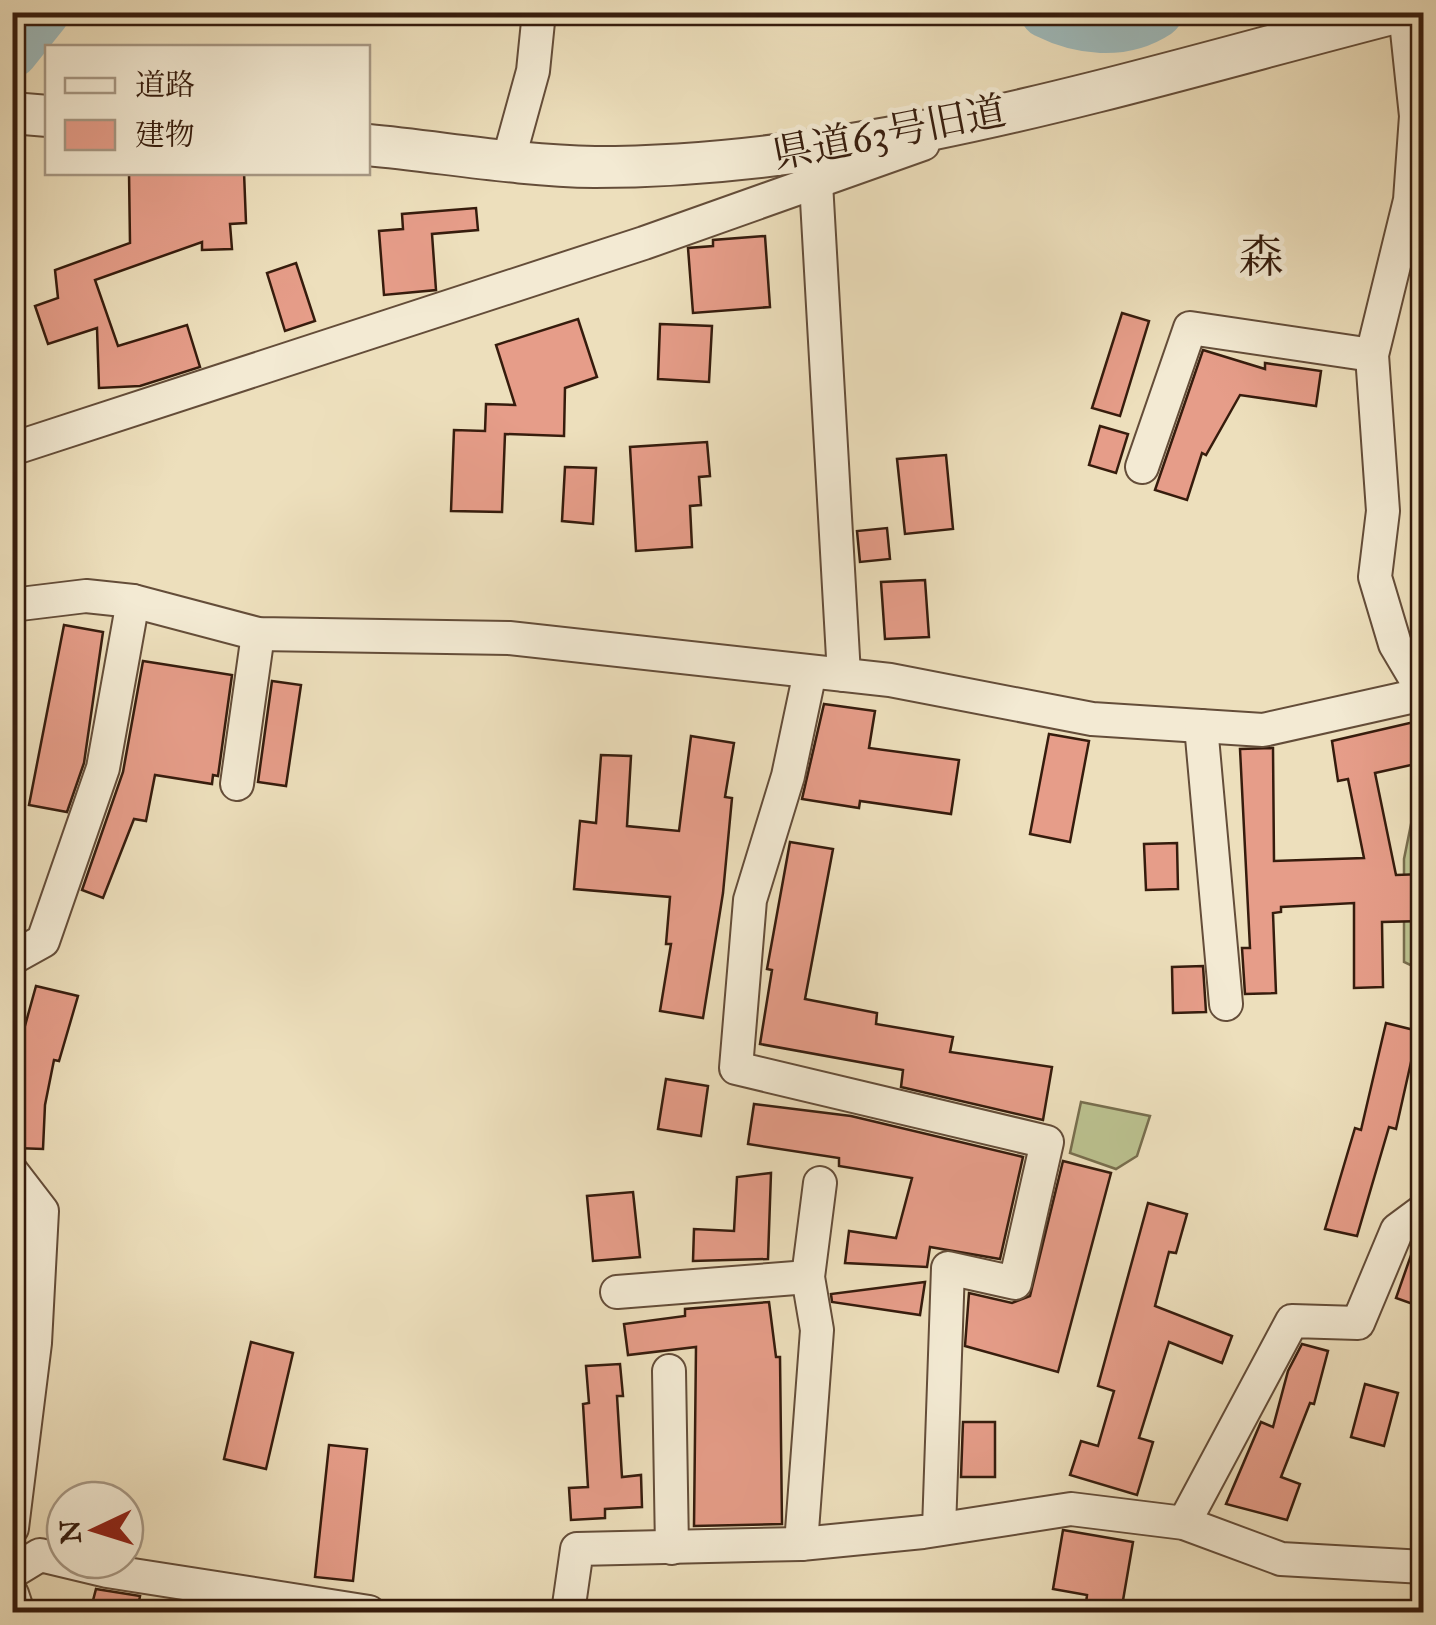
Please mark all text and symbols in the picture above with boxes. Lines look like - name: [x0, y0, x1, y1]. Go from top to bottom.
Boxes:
- legend: [45, 45, 370, 175]
- text: 道路: [135, 67, 195, 103]
- street label: 県道63号旧道: [768, 86, 1010, 179]
- text: 建物: [135, 117, 195, 153]
- district label: 森: [1238, 229, 1284, 284]
- north arrow: [45, 1480, 145, 1580]
- text: N: [52, 1518, 89, 1545]

